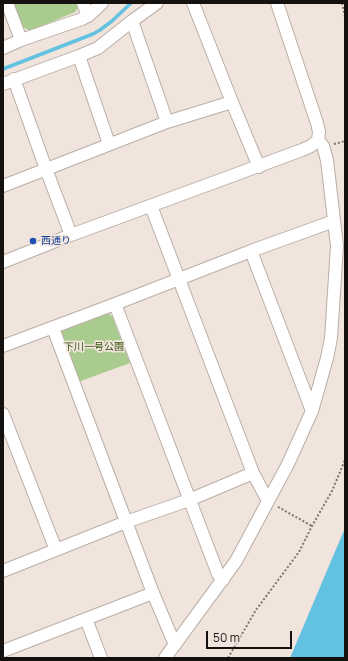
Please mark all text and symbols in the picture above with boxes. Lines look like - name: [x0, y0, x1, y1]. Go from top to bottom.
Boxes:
- place label: 西通り: [41, 235, 71, 247]
- marker: 西通り: [28, 236, 38, 246]
- park label: 下川一号公園: [64, 341, 124, 353]
- scale bar: [208, 623, 294, 649]
- text: 50 m: [213, 629, 240, 646]

